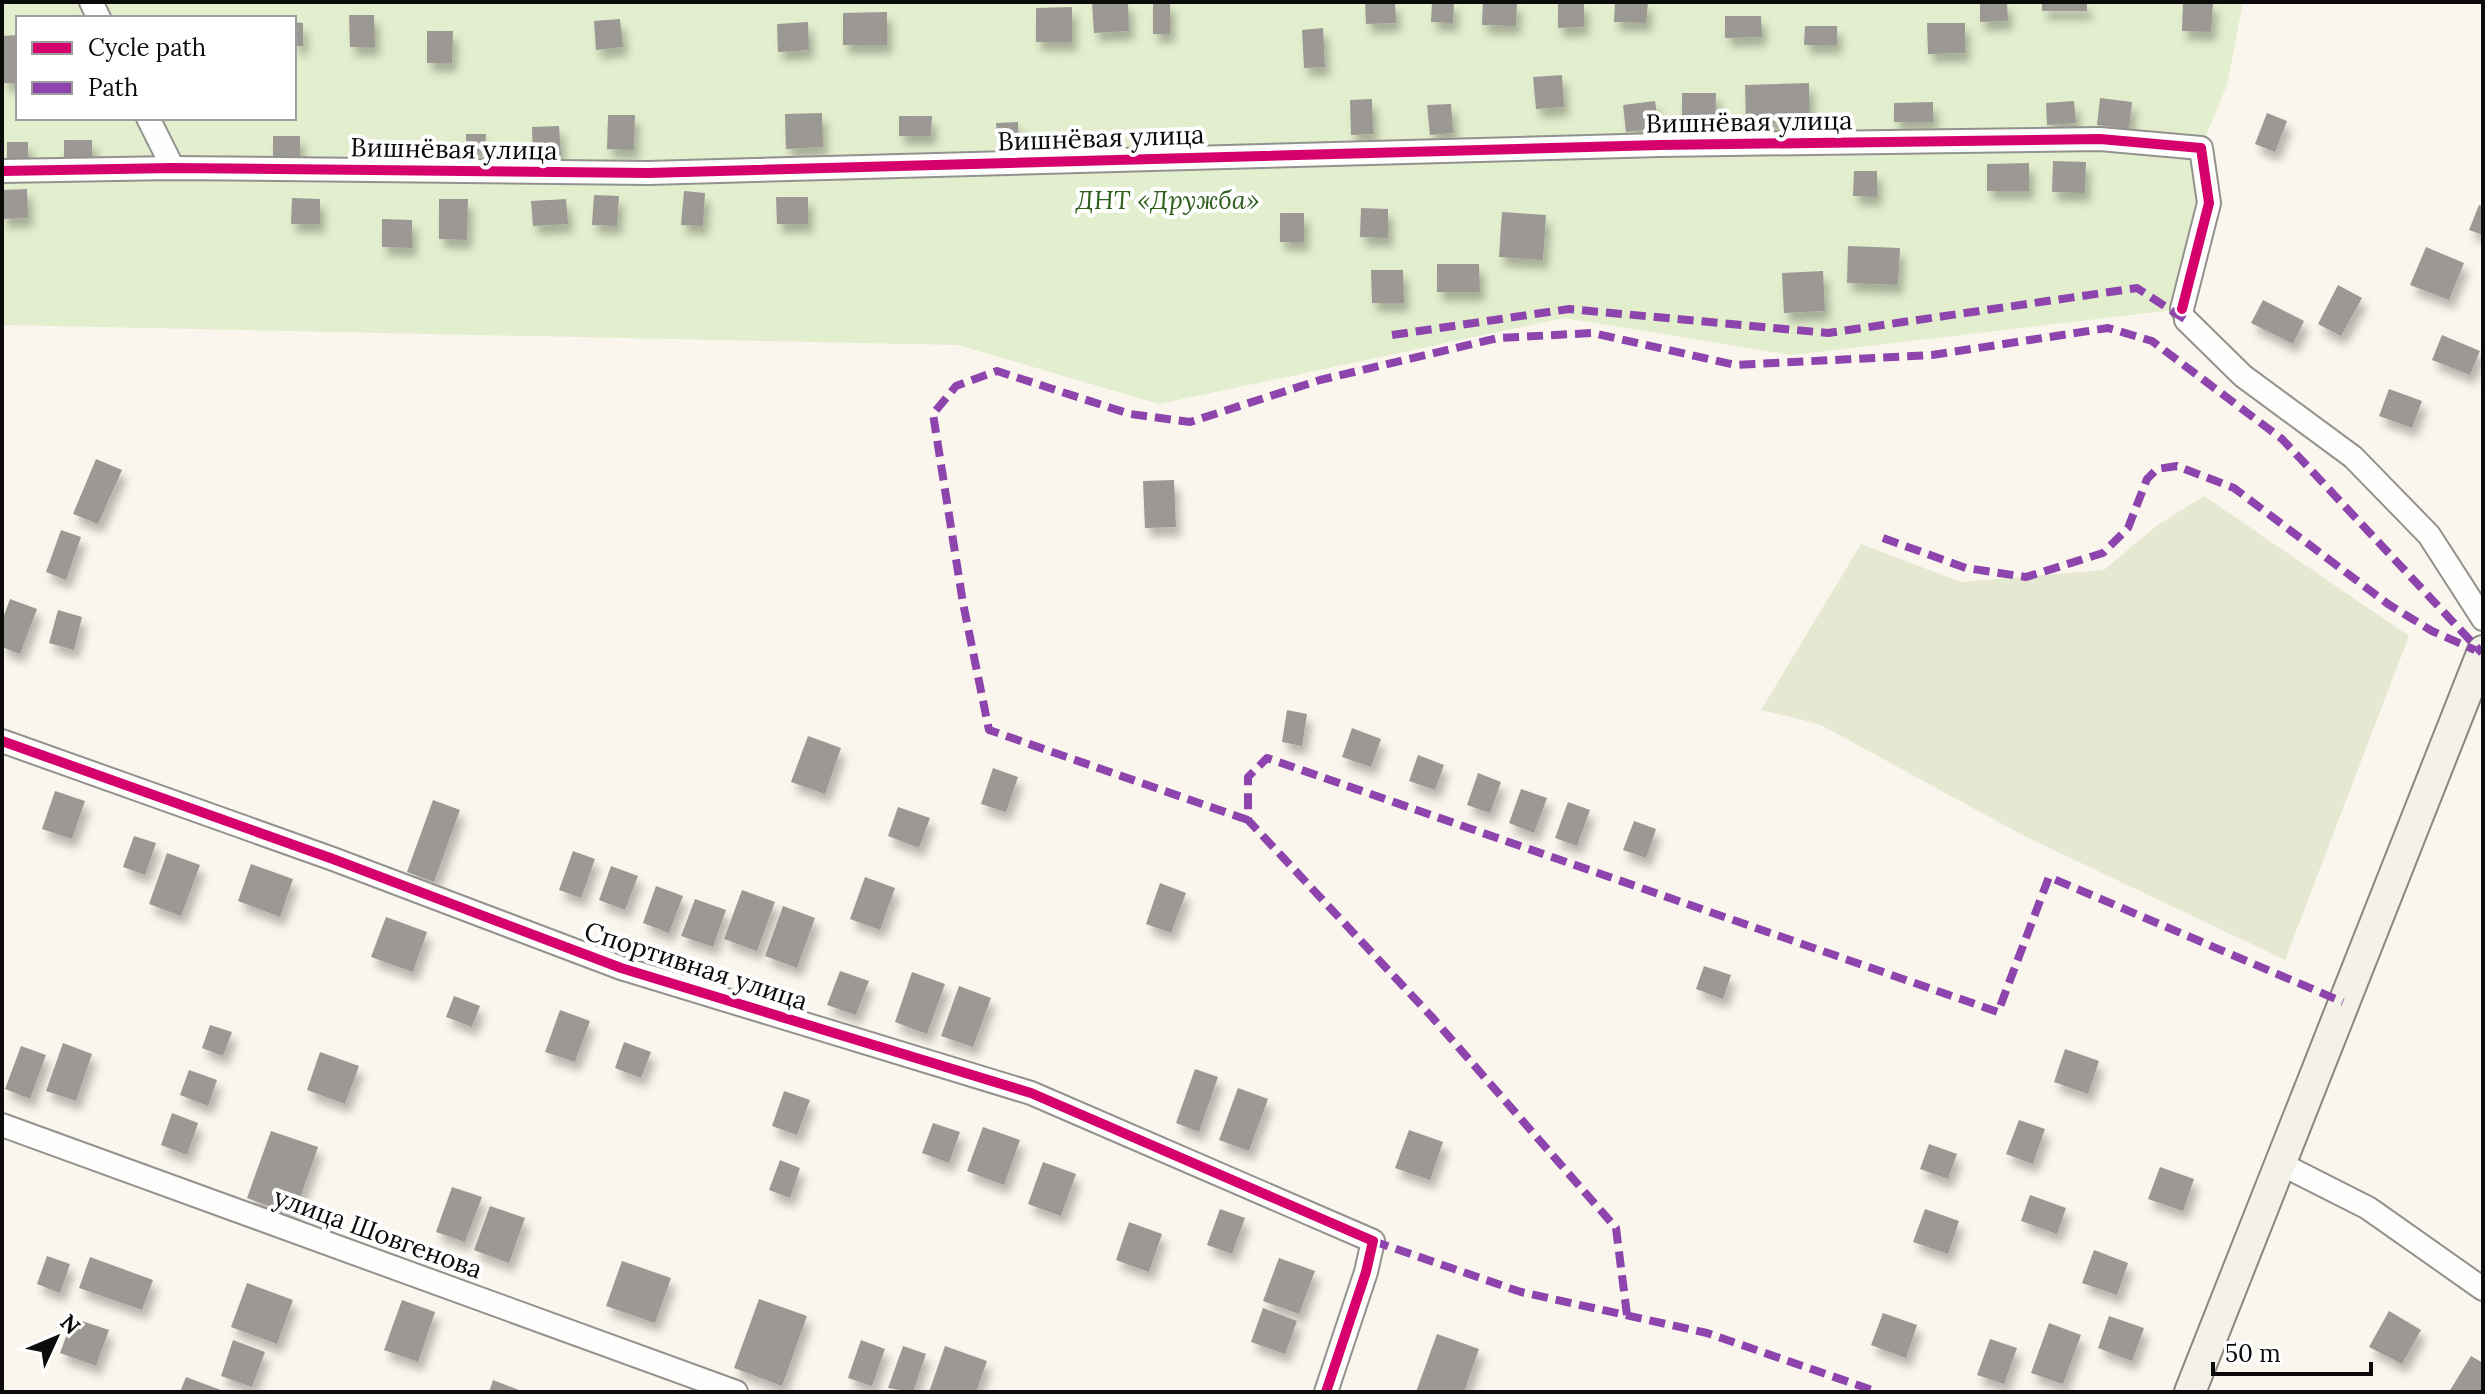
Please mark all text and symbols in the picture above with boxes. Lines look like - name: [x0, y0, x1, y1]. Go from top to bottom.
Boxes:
- legend: [16, 16, 296, 120]
- text: Cycle path: [88, 32, 206, 63]
- text: Path: [88, 72, 138, 103]
- street label: Вишнёвая улица: [1645, 103, 1853, 140]
- street label: Вишнёвая улица: [997, 117, 1205, 158]
- street label: Вишнёвая улица: [350, 130, 558, 167]
- park label: ДНТ «Дружба»: [1075, 183, 1260, 216]
- street label: Спортивная улица: [580, 914, 812, 1017]
- street label: улица Шовгенова: [269, 1179, 487, 1286]
- north arrow: [16, 1298, 96, 1378]
- text: N: [54, 1308, 86, 1340]
- scale bar: [2213, 1326, 2371, 1376]
- text: 50 m: [2225, 1338, 2281, 1369]

